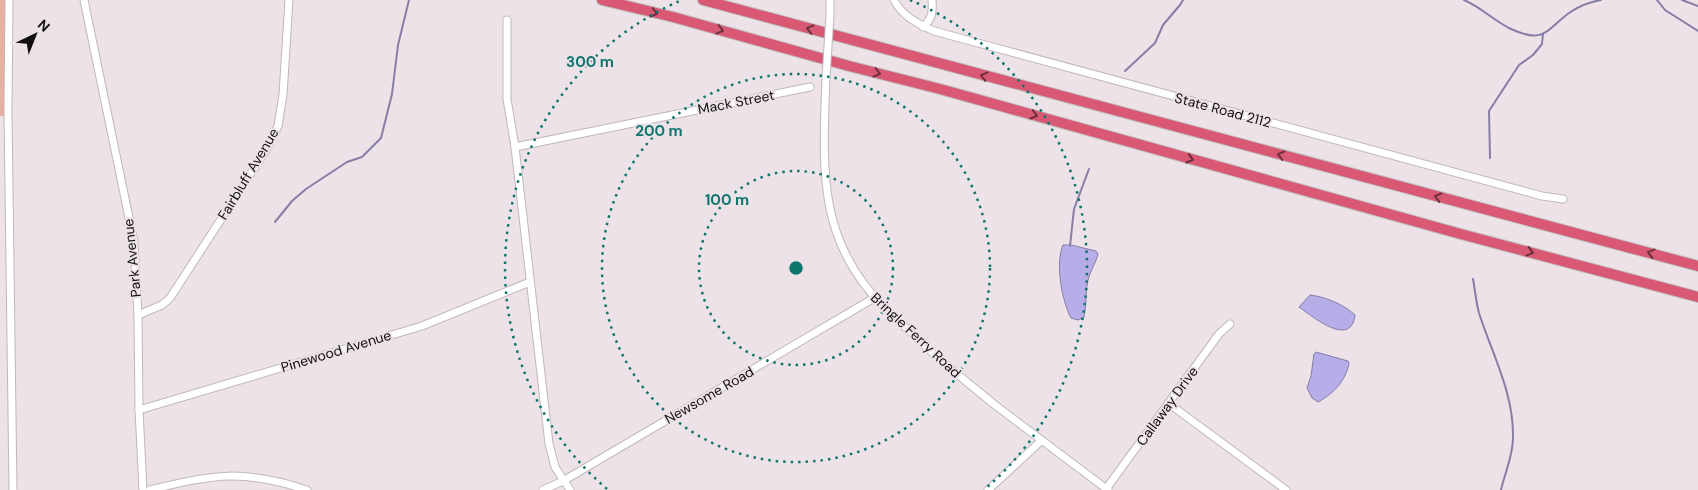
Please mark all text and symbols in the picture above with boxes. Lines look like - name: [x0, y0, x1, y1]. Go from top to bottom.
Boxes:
- one-way arrow: [650, 7, 659, 18]
- north arrow: [10, 10, 60, 60]
- text: N: [34, 15, 54, 36]
- one-way arrow: [715, 24, 724, 35]
- one-way arrow: [805, 24, 814, 35]
- text: 300 m: [566, 52, 614, 72]
- one-way arrow: [872, 67, 881, 78]
- one-way arrow: [979, 71, 988, 82]
- street label: Mack Street: [696, 86, 776, 118]
- street label: State Road 2112: [1173, 88, 1273, 132]
- one-way arrow: [1029, 109, 1038, 120]
- text: 200 m: [635, 121, 683, 141]
- street label: Fairbluff Avenue: [214, 125, 282, 223]
- one-way arrow: [1276, 150, 1285, 161]
- one-way arrow: [1185, 153, 1194, 163]
- text: 100 m: [705, 190, 749, 210]
- one-way arrow: [1433, 192, 1442, 203]
- street label: Park Avenue: [119, 218, 145, 298]
- one-way arrow: [1525, 247, 1533, 257]
- one-way arrow: [1646, 248, 1655, 259]
- centre of rings: [787, 259, 805, 277]
- street label: Bringle Ferry Road: [867, 288, 965, 382]
- street label: Pinewood Avenue: [279, 326, 393, 376]
- street label: Newsome Road: [661, 362, 757, 428]
- street label: Callaway Drive: [1132, 363, 1202, 449]

